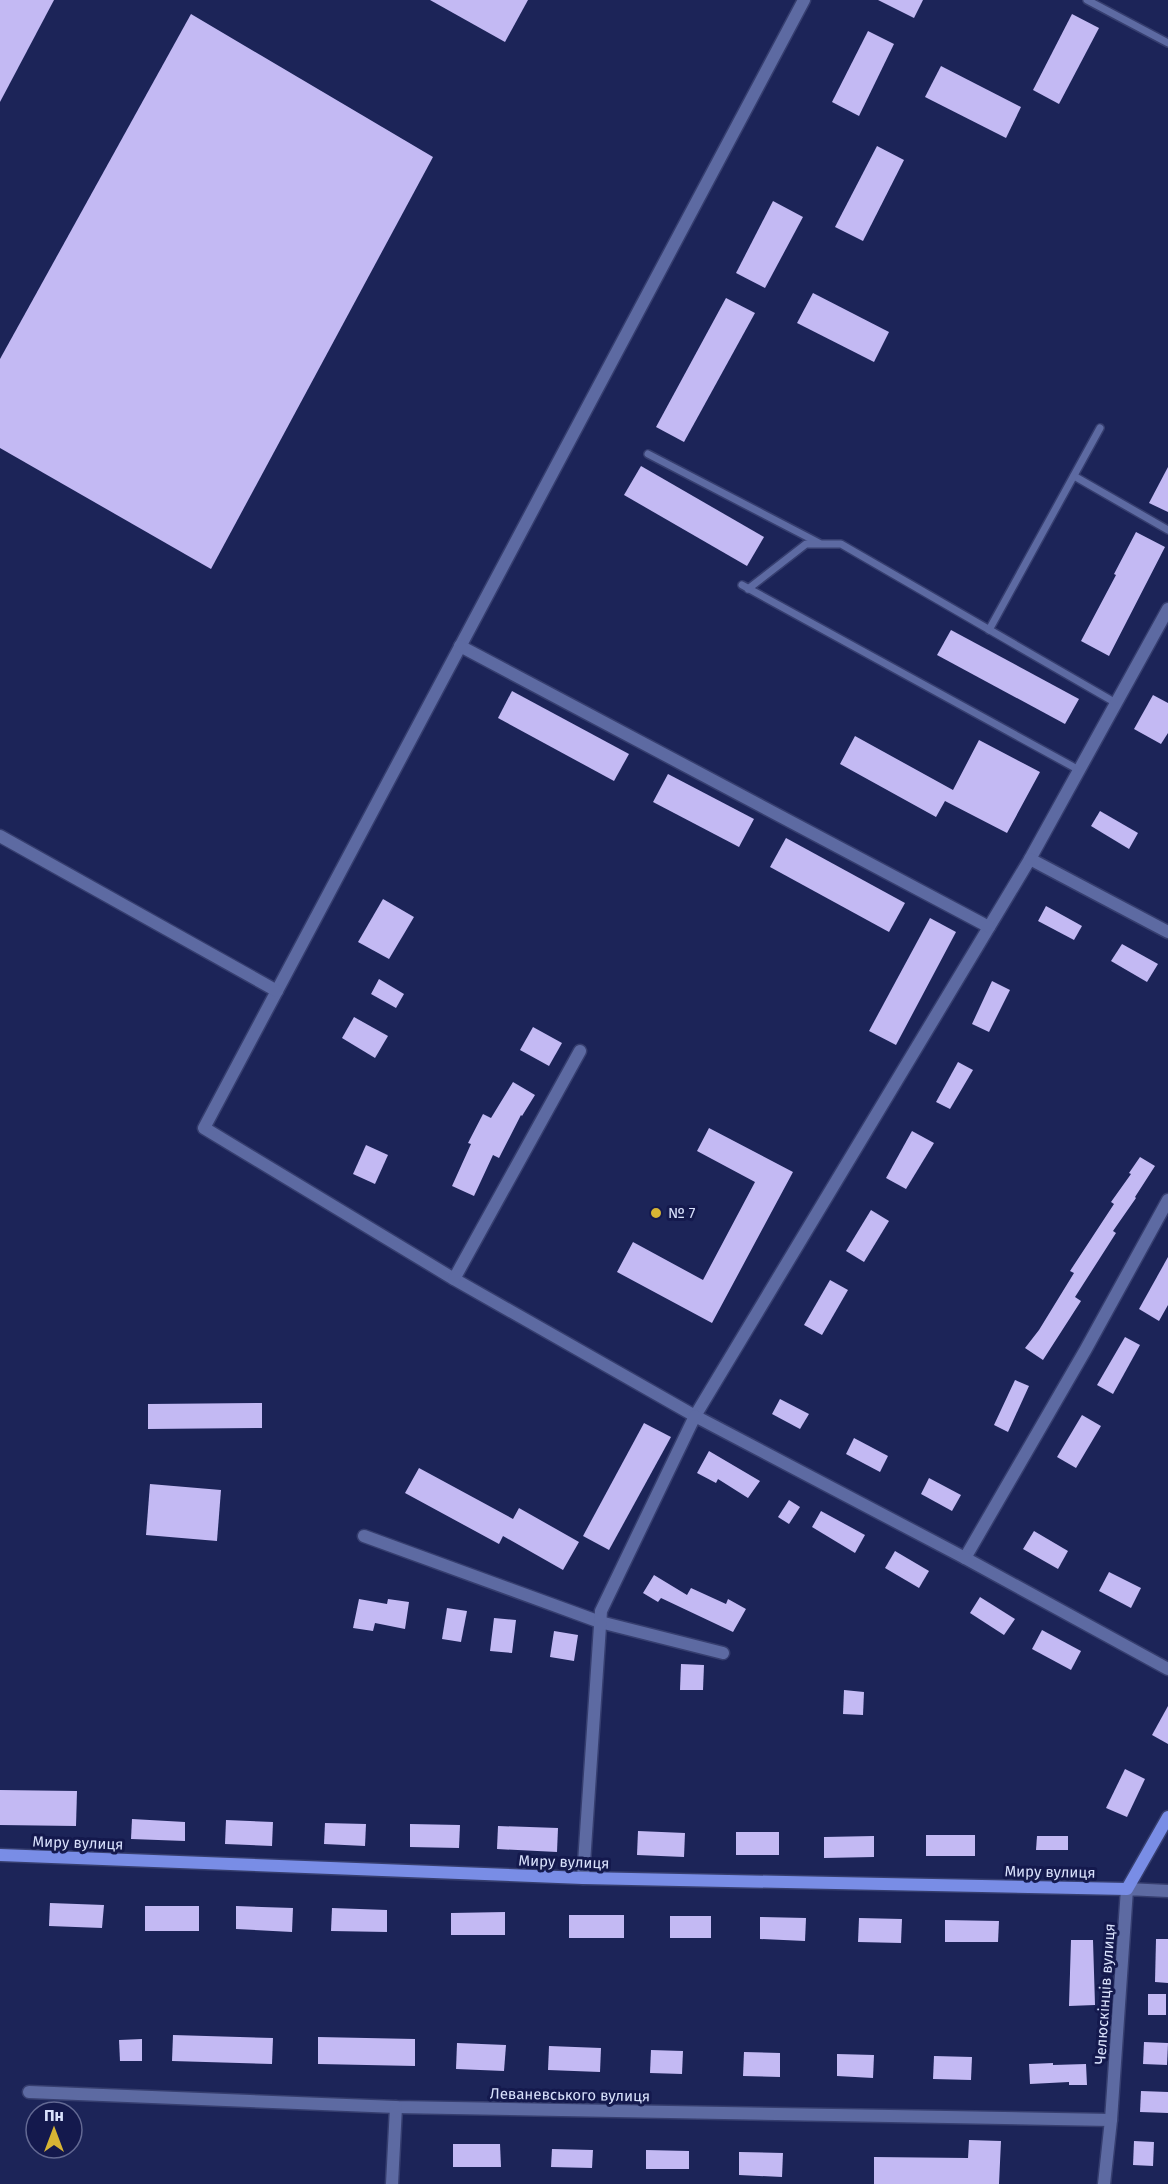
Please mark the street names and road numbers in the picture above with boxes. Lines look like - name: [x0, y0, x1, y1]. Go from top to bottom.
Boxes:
- street label: Миру вулиця: [32, 1832, 124, 1854]
- street label: Миру вулиця: [518, 1851, 610, 1873]
- street label: Миру вулиця: [1004, 1862, 1096, 1882]
- street label: Челюскінців вулиця: [1091, 1923, 1119, 2065]
- street label: Леваневського вулиця: [490, 2085, 650, 2105]

